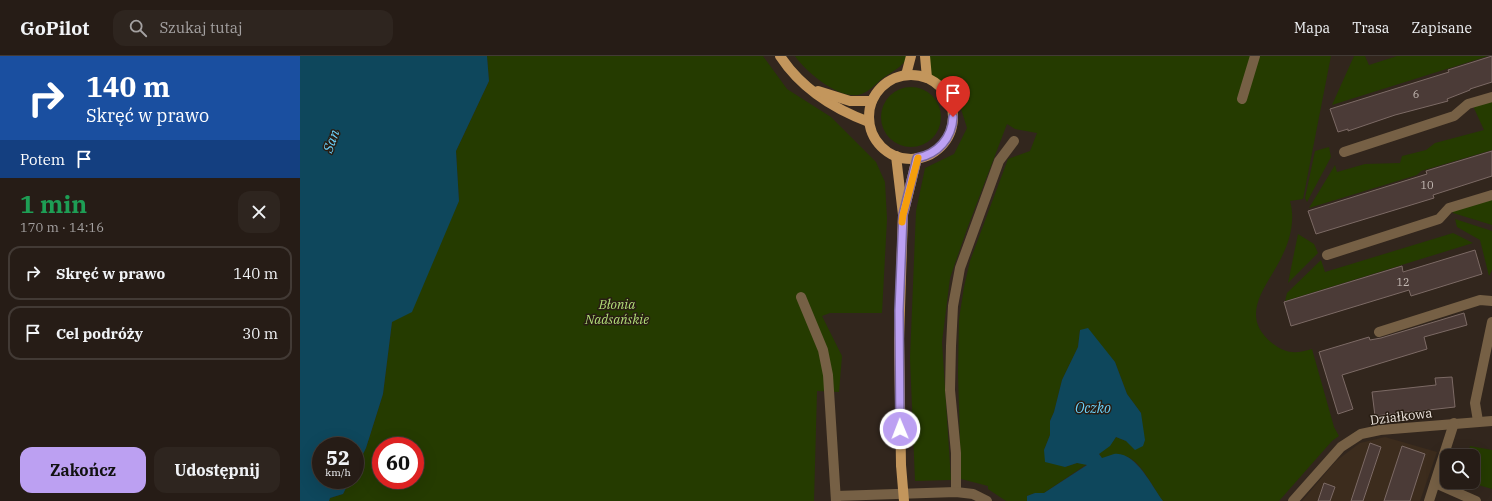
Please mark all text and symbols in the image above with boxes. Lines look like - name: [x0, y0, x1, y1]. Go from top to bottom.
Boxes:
- search box: [113, 10, 393, 46]
- text: GoPilot: [20, 16, 89, 40]
- icon: search: [127, 17, 149, 39]
- text: Szukaj tutaj: [159, 18, 243, 37]
- text: Mapa: [1294, 19, 1330, 37]
- text: Trasa: [1352, 19, 1390, 37]
- text: Zapisane: [1412, 19, 1472, 37]
- text: 140 m: [86, 68, 170, 105]
- icon: right: [20, 72, 72, 124]
- pin: [936, 76, 970, 117]
- icon: arrive: [942, 82, 964, 104]
- house number: 6: [1413, 87, 1419, 101]
- text: Skręć w prawo: [86, 104, 209, 127]
- water label: San: [318, 127, 343, 156]
- icon: arrive: [73, 148, 95, 170]
- text: Potem: [20, 150, 65, 169]
- house number: 10: [1420, 178, 1434, 192]
- text: 1 min: [20, 188, 87, 220]
- button: close: [238, 191, 280, 233]
- text: 170 m · 14:16: [20, 219, 104, 236]
- icon: right: [22, 262, 44, 284]
- text: Skręć w prawo: [56, 264, 165, 283]
- text: 140 m: [233, 264, 278, 283]
- house number: 12: [1396, 275, 1410, 289]
- park label: Błonia Nadsańskie: [584, 296, 649, 328]
- icon: arrive: [22, 322, 44, 344]
- text: Cel podróży: [56, 324, 143, 343]
- text: 30 m: [242, 324, 278, 343]
- water label: Oczko: [1075, 399, 1111, 417]
- street label: Działkowa: [1369, 404, 1433, 429]
- position arrow: [879, 408, 921, 450]
- speed limit sign: 60: [372, 437, 424, 489]
- text: 52: [326, 444, 350, 471]
- button: Zakończ: [20, 447, 146, 493]
- button: Udostępnij: [154, 447, 280, 493]
- map controls: [1440, 449, 1480, 489]
- button: search: [1440, 449, 1480, 489]
- text: km/h: [325, 466, 351, 479]

